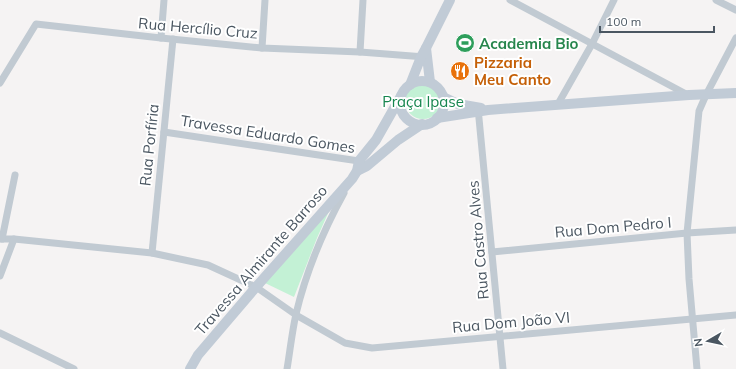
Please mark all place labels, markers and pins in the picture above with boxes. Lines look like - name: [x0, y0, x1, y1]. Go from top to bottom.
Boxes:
- sports icon: Academia Bio: [454, 32, 476, 54]
- place label: Academia Bio: [479, 34, 579, 53]
- place label: Pizzaria Meu Canto: [474, 53, 551, 89]
- restaurant icon: Pizzaria Meu Canto: [449, 60, 471, 82]

